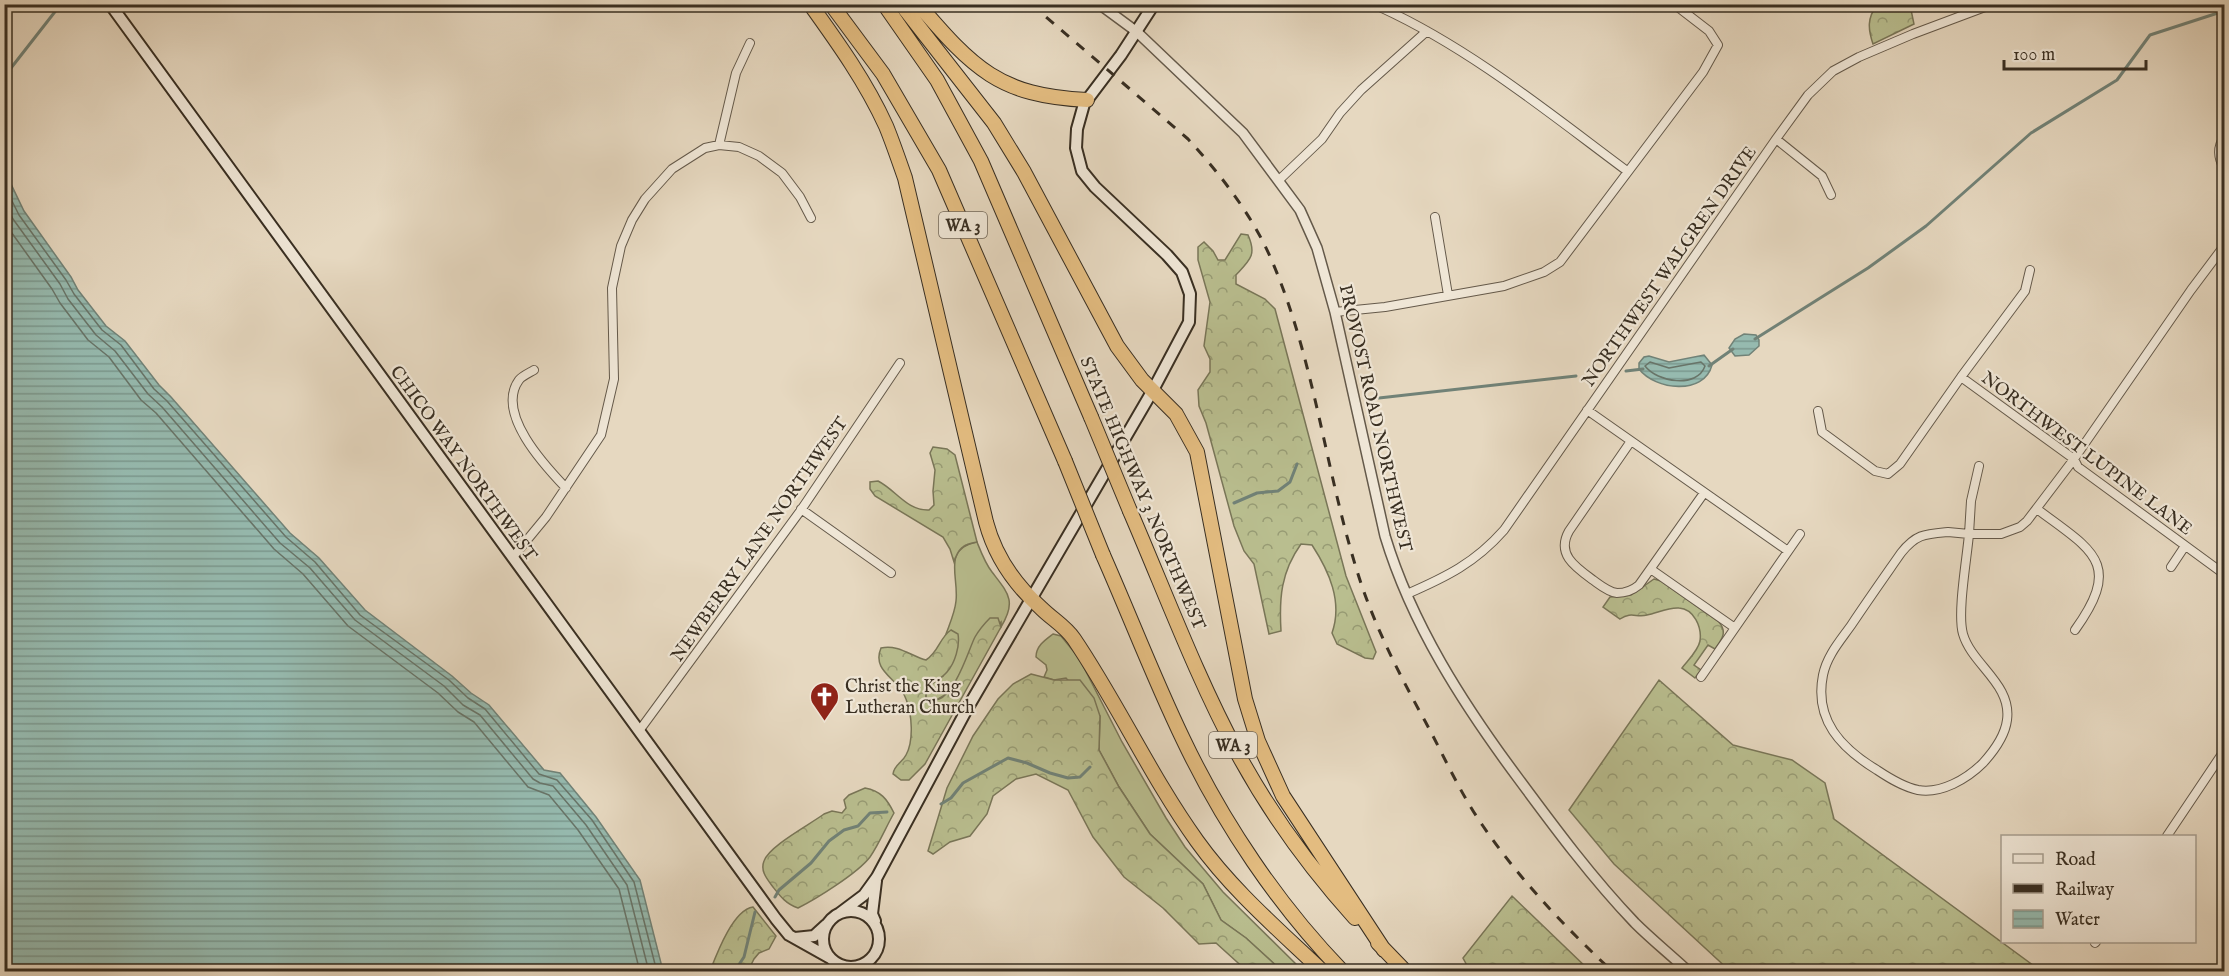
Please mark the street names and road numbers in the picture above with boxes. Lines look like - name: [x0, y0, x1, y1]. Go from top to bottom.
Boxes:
- street label: NORTHWEST WALGREN DRIVE: [1578, 142, 1762, 392]
- road number: WA 3: [939, 212, 987, 238]
- street label: PROVOST ROAD NORTHWEST: [1333, 282, 1417, 554]
- street label: STATE HIGHWAY 3 NORTHWEST: [1073, 353, 1210, 634]
- street label: CHICO WAY NORTHWEST: [384, 362, 541, 566]
- street label: NORTHWEST LUPINE LANE: [1976, 367, 2196, 541]
- street label: NEWBERRY LANE NORTHWEST: [667, 413, 854, 667]
- road number: WA 3: [1209, 732, 1257, 758]

